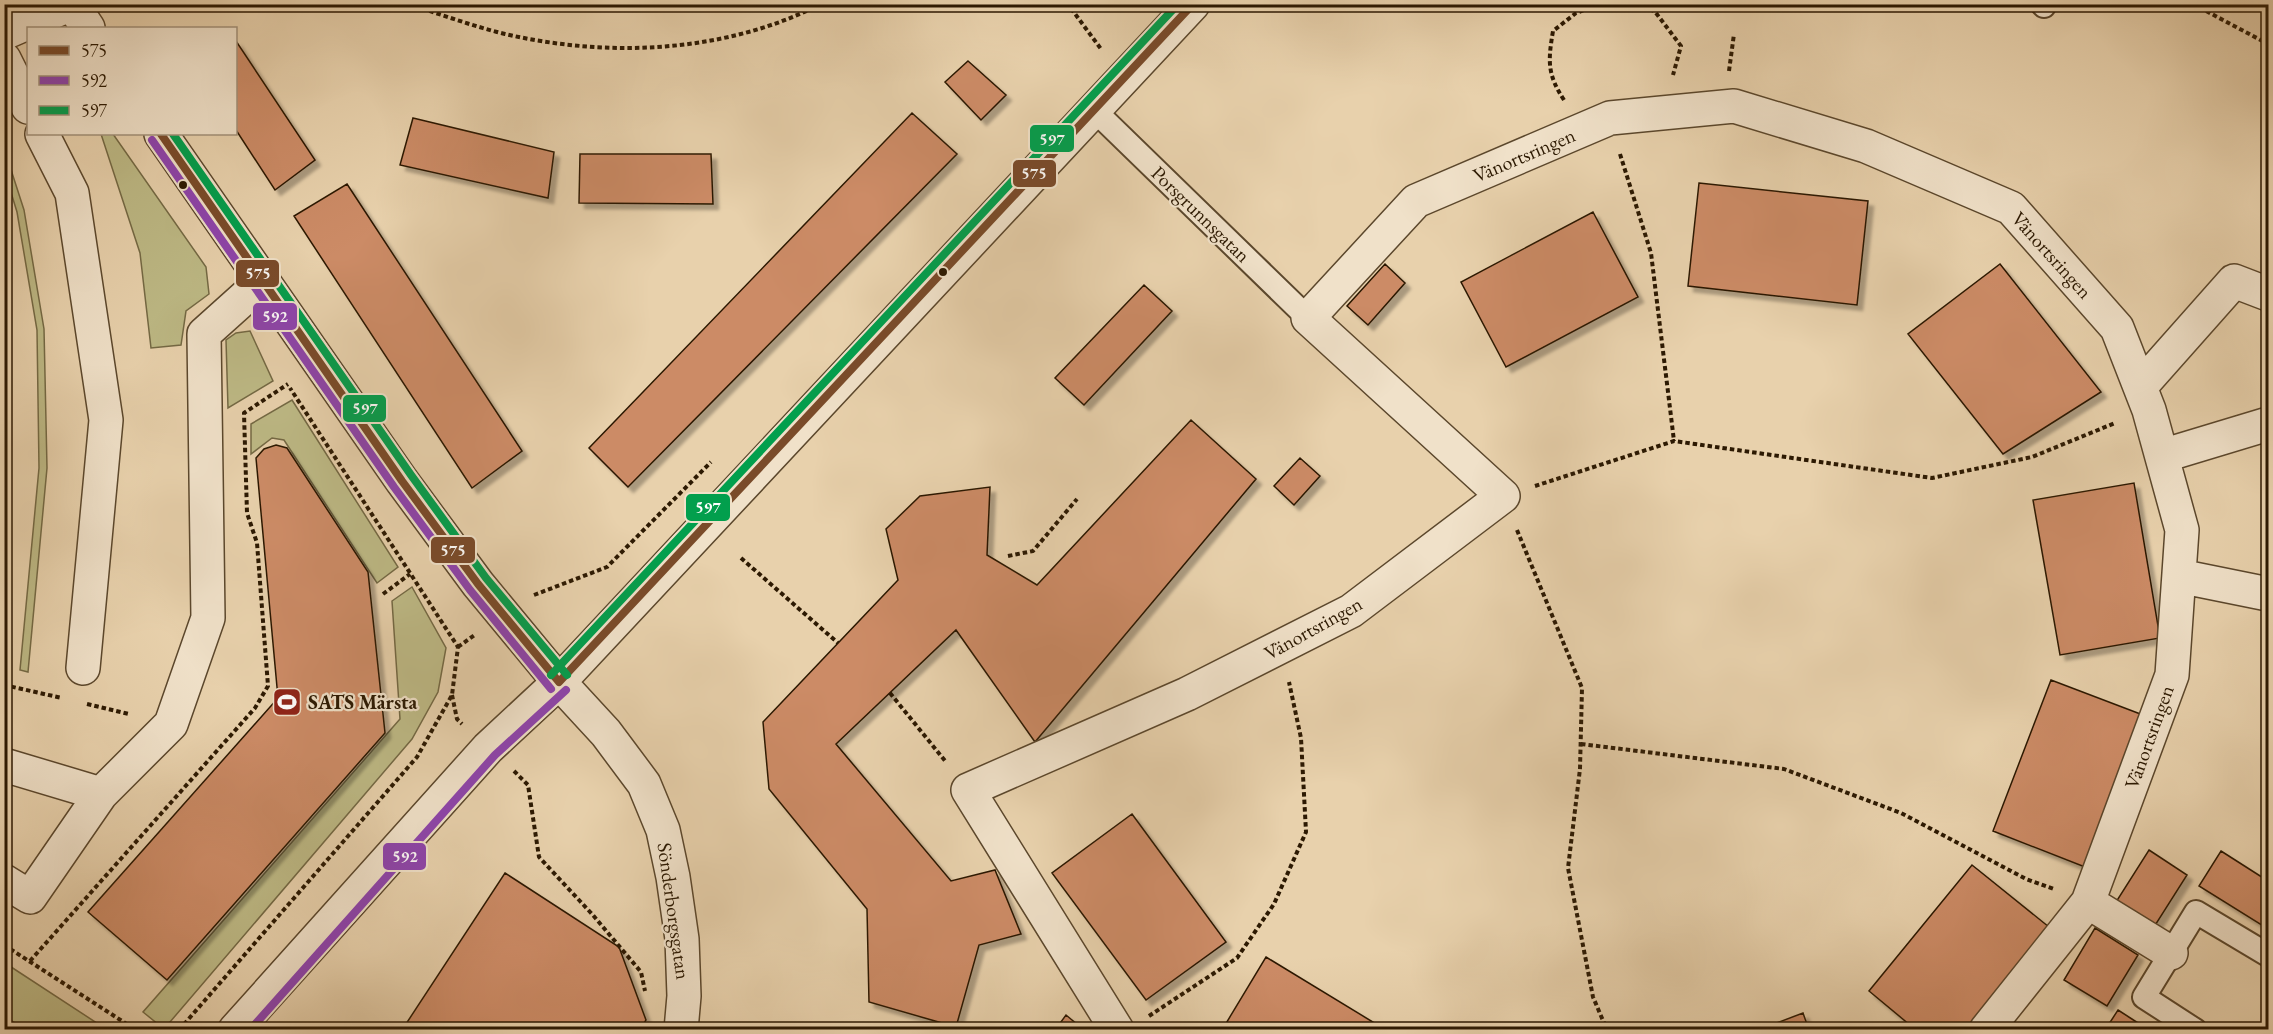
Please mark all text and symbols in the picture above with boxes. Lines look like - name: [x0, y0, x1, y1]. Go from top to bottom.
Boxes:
- legend: [27, 27, 237, 135]
- text: 575: [81, 39, 107, 62]
- text: 592: [81, 69, 107, 92]
- text: 597: [81, 99, 107, 122]
- street label: Vänortsringen: [1469, 122, 1579, 188]
- line badge: 597: [1029, 124, 1075, 153]
- text: 597: [1039, 129, 1065, 150]
- line badge: 575: [1012, 159, 1057, 188]
- street label: Porsgrunnsgatan: [1146, 160, 1256, 268]
- text: 575: [1021, 163, 1047, 184]
- unlabelled marker: [177, 179, 189, 191]
- street label: Vänortsringen: [2006, 206, 2098, 304]
- line badge: 575: [235, 259, 280, 288]
- text: 575: [245, 263, 271, 284]
- unlabelled marker: [937, 266, 949, 278]
- line badge: 592: [252, 302, 298, 331]
- text: 592: [262, 306, 288, 327]
- line badge: 597: [342, 394, 387, 423]
- text: 597: [352, 398, 378, 419]
- line badge: 597: [685, 493, 731, 522]
- text: 597: [695, 497, 721, 518]
- line badge: 575: [430, 536, 476, 564]
- text: 575: [440, 540, 466, 561]
- street label: Vänortsringen: [1259, 590, 1367, 666]
- street label: Vänortsringen: [2118, 681, 2180, 792]
- sports icon: SATS Märsta: [271, 686, 303, 718]
- place label: SATS Märsta: [308, 689, 418, 715]
- street label: Sönderborgsgatan: [652, 841, 697, 982]
- line badge: 592: [382, 842, 427, 871]
- text: 592: [392, 846, 418, 867]

